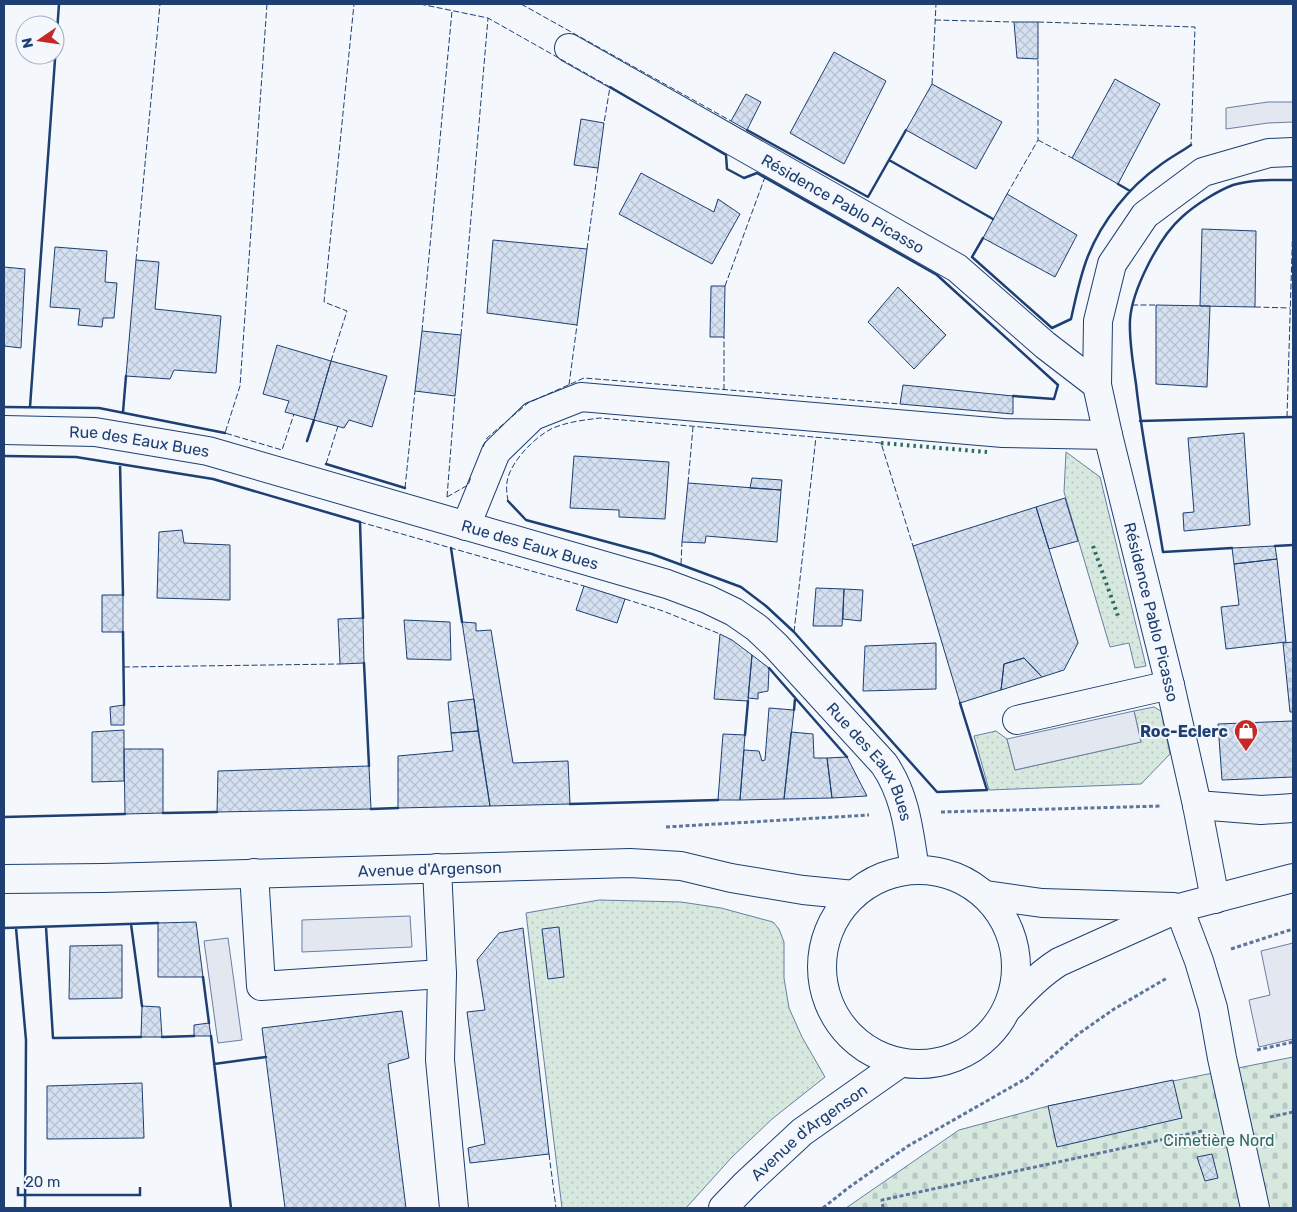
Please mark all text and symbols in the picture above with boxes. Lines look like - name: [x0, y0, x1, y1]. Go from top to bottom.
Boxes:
- north arrow: [15, 15, 65, 65]
- text: N: [18, 36, 37, 50]
- street label: Résidence Pablo Picasso: [758, 150, 928, 257]
- street label: Rue des Eaux Bues: [69, 422, 211, 461]
- street label: Rue des Eaux Bues: [459, 515, 601, 573]
- street label: Résidence Pablo Picasso: [1120, 520, 1183, 703]
- street label: Rue des Eaux Bues: [823, 698, 916, 823]
- shop icon: Roc-Eclerc: [1233, 718, 1259, 752]
- place label: Roc-Eclerc: [1140, 722, 1228, 741]
- street label: Avenue d'Argenson: [358, 857, 502, 880]
- street label: Avenue d'Argenson: [747, 1080, 871, 1184]
- park label: Cimetière Nord: [1163, 1131, 1275, 1150]
- scale bar: [18, 1164, 140, 1196]
- text: 20 m: [25, 1173, 60, 1191]

